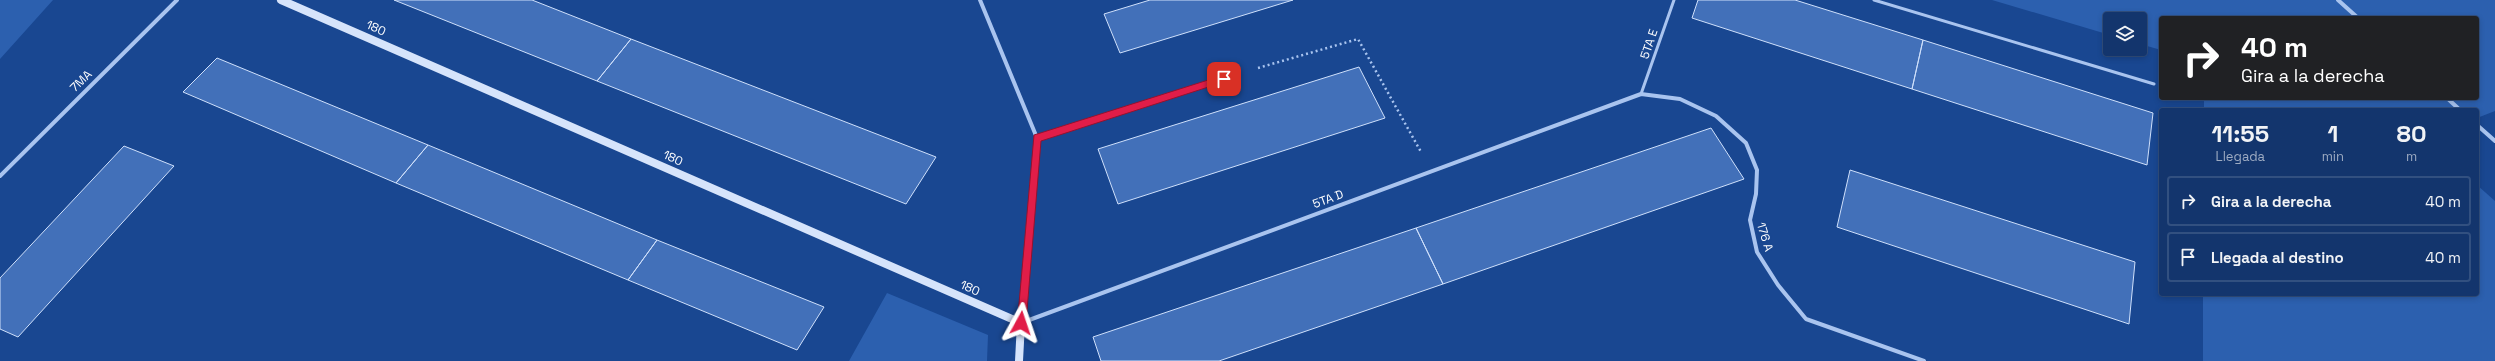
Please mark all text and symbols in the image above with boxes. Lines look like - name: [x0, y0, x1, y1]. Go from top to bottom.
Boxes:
- map controls: [2103, 12, 2147, 56]
- button: layers: [2103, 12, 2147, 56]
- street label: 180: [364, 17, 388, 39]
- street label: 5TA E: [1636, 27, 1662, 61]
- text: 40 m: [2241, 29, 2308, 65]
- icon: right: [2175, 32, 2227, 84]
- pin: [1207, 62, 1241, 96]
- text: Gira a la derecha: [2241, 64, 2385, 87]
- street label: 7MA: [67, 66, 96, 95]
- icon: arrive: [1213, 68, 1235, 90]
- text: 11:55: [2212, 118, 2269, 149]
- text: 1: [2327, 118, 2338, 149]
- text: 80: [2397, 118, 2426, 149]
- street label: 180: [661, 147, 685, 169]
- text: Llegada: [2216, 148, 2265, 165]
- text: min: [2322, 148, 2344, 165]
- text: m: [2406, 148, 2417, 165]
- street label: 5TA D: [1310, 186, 1346, 212]
- icon: right: [2177, 190, 2199, 212]
- text: Gira a la derecha: [2211, 192, 2331, 211]
- text: 40 m: [2425, 192, 2461, 211]
- street label: 176 A: [1753, 221, 1777, 254]
- icon: arrive: [2177, 246, 2199, 268]
- text: Llegada al destino: [2211, 248, 2344, 267]
- text: 40 m: [2425, 248, 2461, 267]
- street label: 180: [958, 277, 982, 299]
- position arrow: [1000, 302, 1042, 344]

